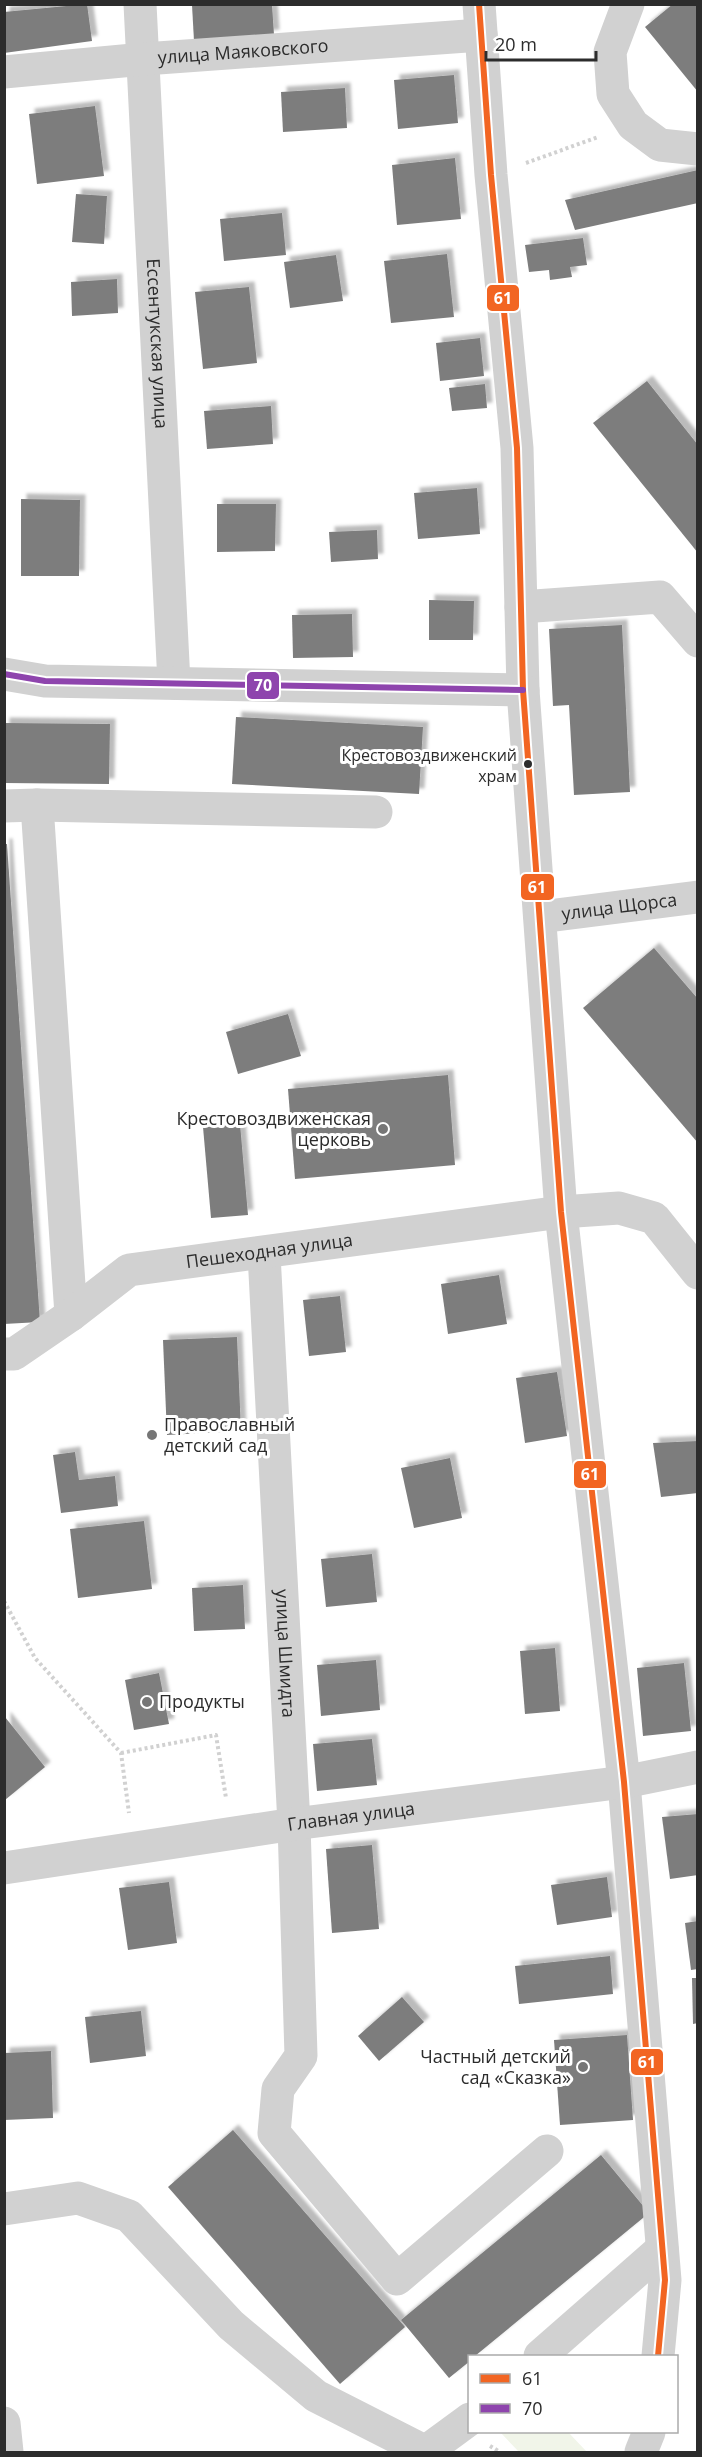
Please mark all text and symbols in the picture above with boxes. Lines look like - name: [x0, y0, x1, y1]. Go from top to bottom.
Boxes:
- scale bar: [486, 24, 596, 62]
- text: 20 m: [495, 32, 537, 56]
- street label: улица Маяковского: [157, 33, 329, 69]
- street label: Ессентукская улица: [142, 258, 174, 429]
- line badge: 61: [486, 284, 520, 312]
- text: 61: [494, 287, 512, 309]
- line badge: 70: [246, 671, 280, 700]
- text: 70: [254, 674, 272, 696]
- place label: Крестовоздвиженский храм: [341, 744, 517, 787]
- marker: Крестовоздвиженский храм: [522, 758, 534, 770]
- line badge: 61: [520, 873, 555, 901]
- text: 61: [528, 876, 546, 898]
- street label: улица Щорса: [560, 887, 678, 925]
- place label: Крестовоздвиженская церковь: [176, 1106, 371, 1151]
- marker: Крестовоздвиженская церковь: [376, 1122, 390, 1136]
- street label: Пешеходная улица: [184, 1227, 354, 1273]
- place label: Православный детский сад: [164, 1412, 295, 1457]
- marker: Православный детский сад: [145, 1428, 159, 1442]
- line badge: 61: [573, 1460, 607, 1489]
- text: 61: [581, 1463, 599, 1485]
- street label: улица Шмидта: [271, 1588, 301, 1718]
- place label: Продукты: [159, 1689, 245, 1713]
- marker: Продукты: [140, 1695, 154, 1709]
- street label: Главная улица: [286, 1796, 416, 1836]
- place label: Частный детский сад «Сказка»: [420, 2044, 571, 2089]
- line badge: 61: [630, 2048, 664, 2076]
- text: 61: [638, 2051, 656, 2073]
- marker: Частный детский сад «Сказка»: [576, 2060, 590, 2074]
- legend: [468, 2355, 678, 2433]
- text: 61: [522, 2366, 543, 2390]
- text: 70: [522, 2396, 543, 2420]

